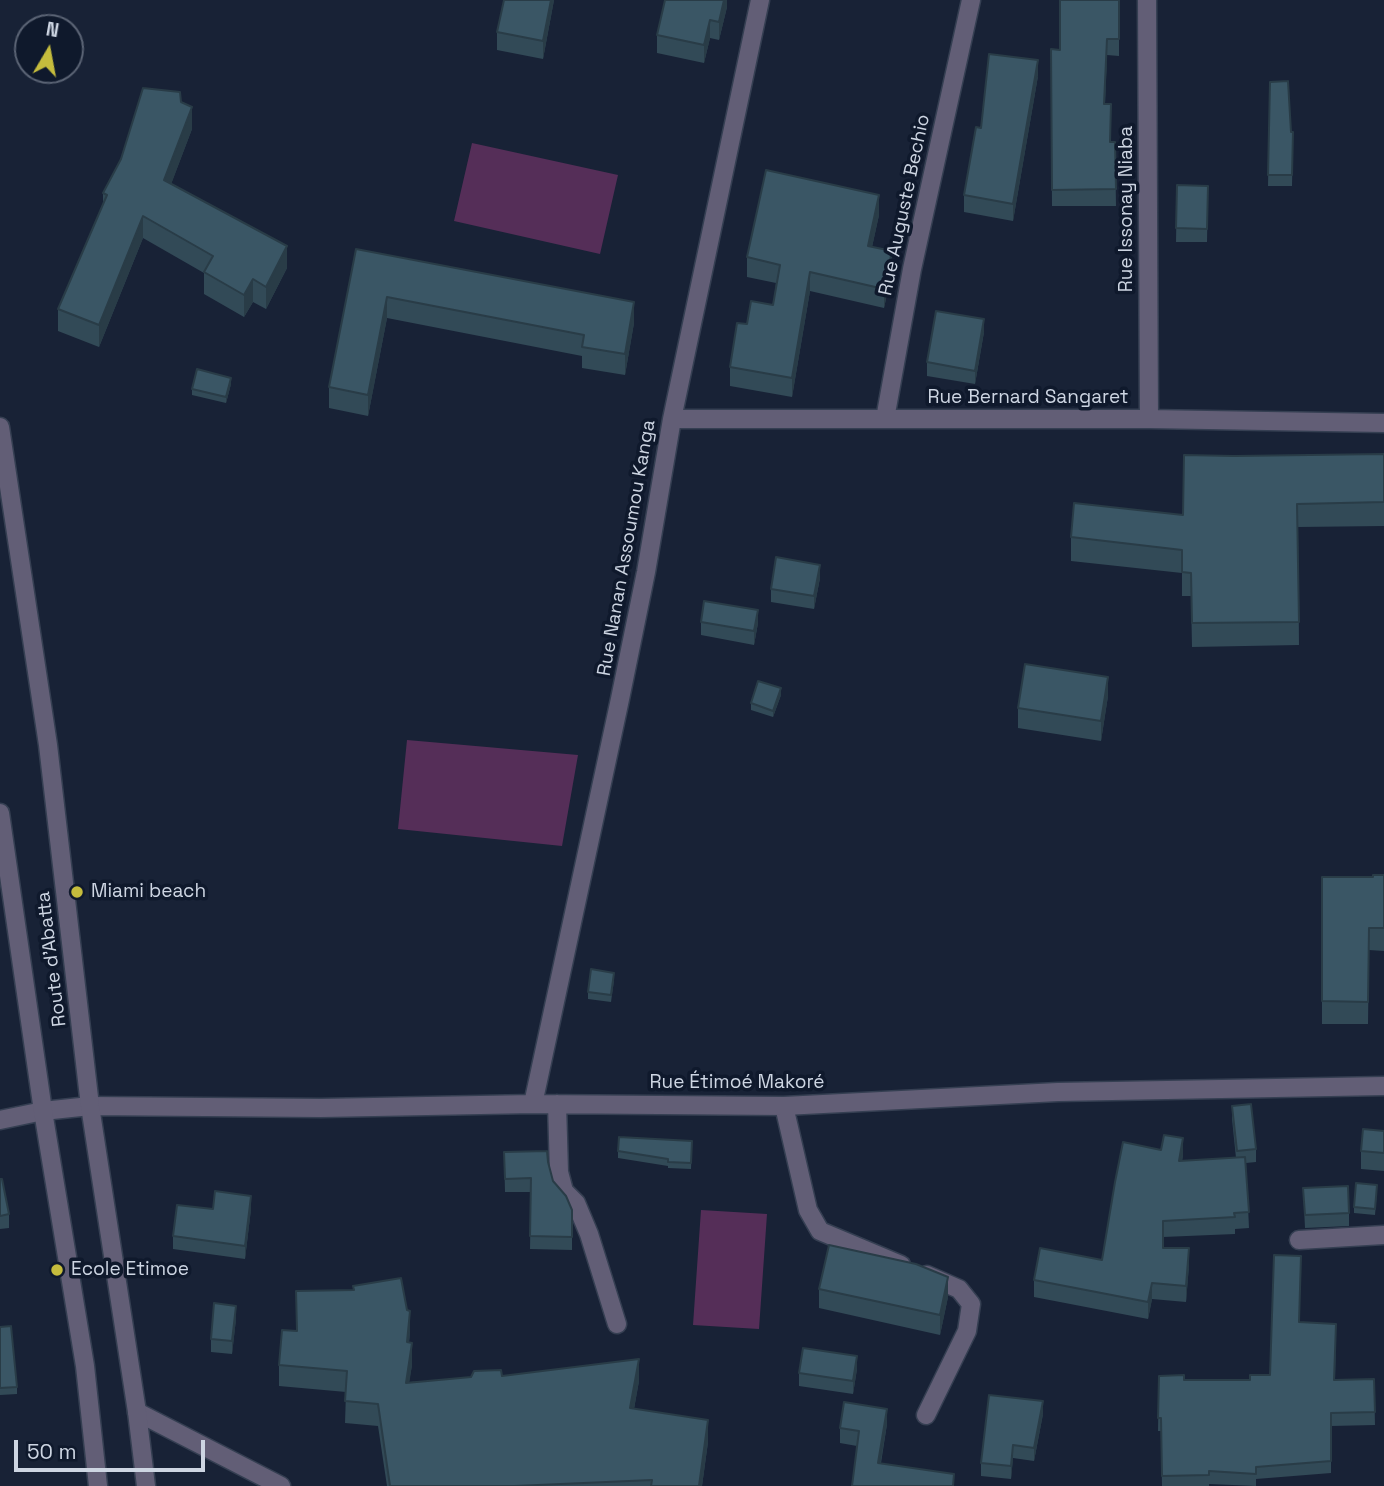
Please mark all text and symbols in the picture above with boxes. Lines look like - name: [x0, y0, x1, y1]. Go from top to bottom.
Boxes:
- north arrow: [14, 14, 84, 84]
- text: N: [44, 16, 61, 43]
- street label: Rue Auguste Bechio: [875, 112, 935, 298]
- street label: Rue Issonay Niaba: [1116, 126, 1138, 292]
- street label: Rue Bernard Sangaret: [927, 387, 1129, 409]
- street label: Rue Nanan Assoumou Kanga: [593, 418, 661, 678]
- place label: Miami beach: [91, 881, 206, 903]
- marker: Miami beach: [69, 884, 85, 900]
- street label: Route d'Abatta: [32, 890, 72, 1028]
- street label: Rue Étimoé Makoré: [650, 1072, 824, 1094]
- place label: Ecole Etimoe: [71, 1259, 189, 1281]
- marker: Ecole Etimoe: [49, 1262, 65, 1278]
- scale bar: [18, 1426, 208, 1470]
- text: 50 m: [27, 1438, 77, 1465]

